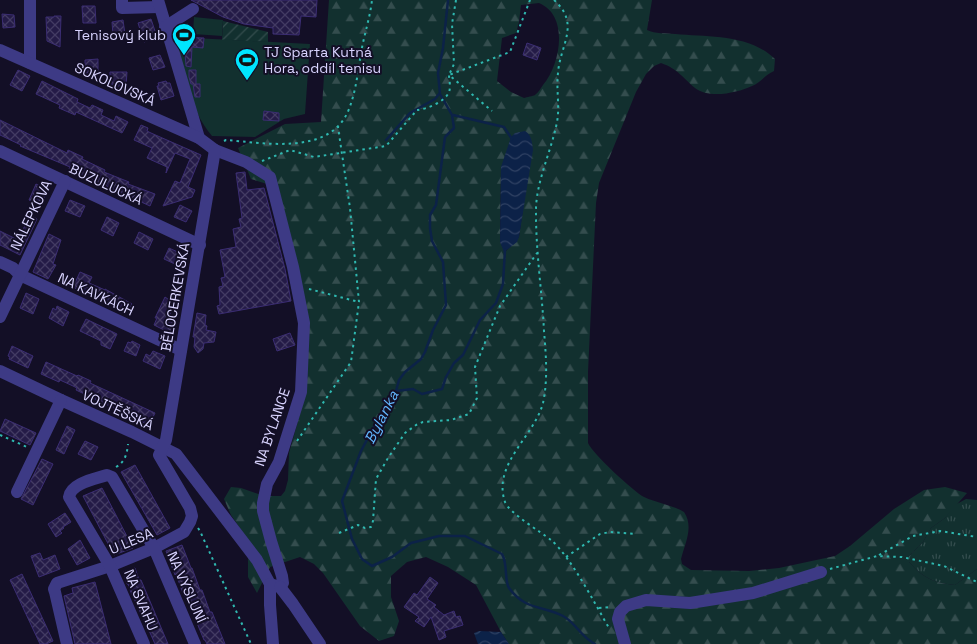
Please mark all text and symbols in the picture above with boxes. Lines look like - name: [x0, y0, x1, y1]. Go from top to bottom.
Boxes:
- sports icon: Tenisový klub: [171, 22, 197, 56]
- place label: Tenisový klub: [75, 26, 166, 44]
- place label: TJ Sparta Kutná Hora, oddíl tenisu: [264, 43, 381, 77]
- sports icon: TJ Sparta Kutná Hora, oddíl tenisu: [234, 47, 260, 81]
- street label: SOKOLOVSKÁ: [72, 58, 158, 110]
- street label: BUZULUCKÁ: [66, 159, 146, 209]
- street label: NÁLEPKOVA: [6, 177, 56, 253]
- street label: BĚLOCERKEVSKÁ: [157, 241, 193, 353]
- street label: NA KAVKÁCH: [55, 268, 137, 320]
- street label: NA BYLANCE: [250, 385, 294, 469]
- street label: VOJTĚŠSKÁ: [79, 386, 157, 434]
- water label: Bylanka: [360, 387, 403, 447]
- street label: U LESA: [106, 524, 156, 558]
- street label: NA VÝSLUNÍ: [163, 548, 211, 626]
- street label: NA SVAHU: [120, 566, 162, 634]

